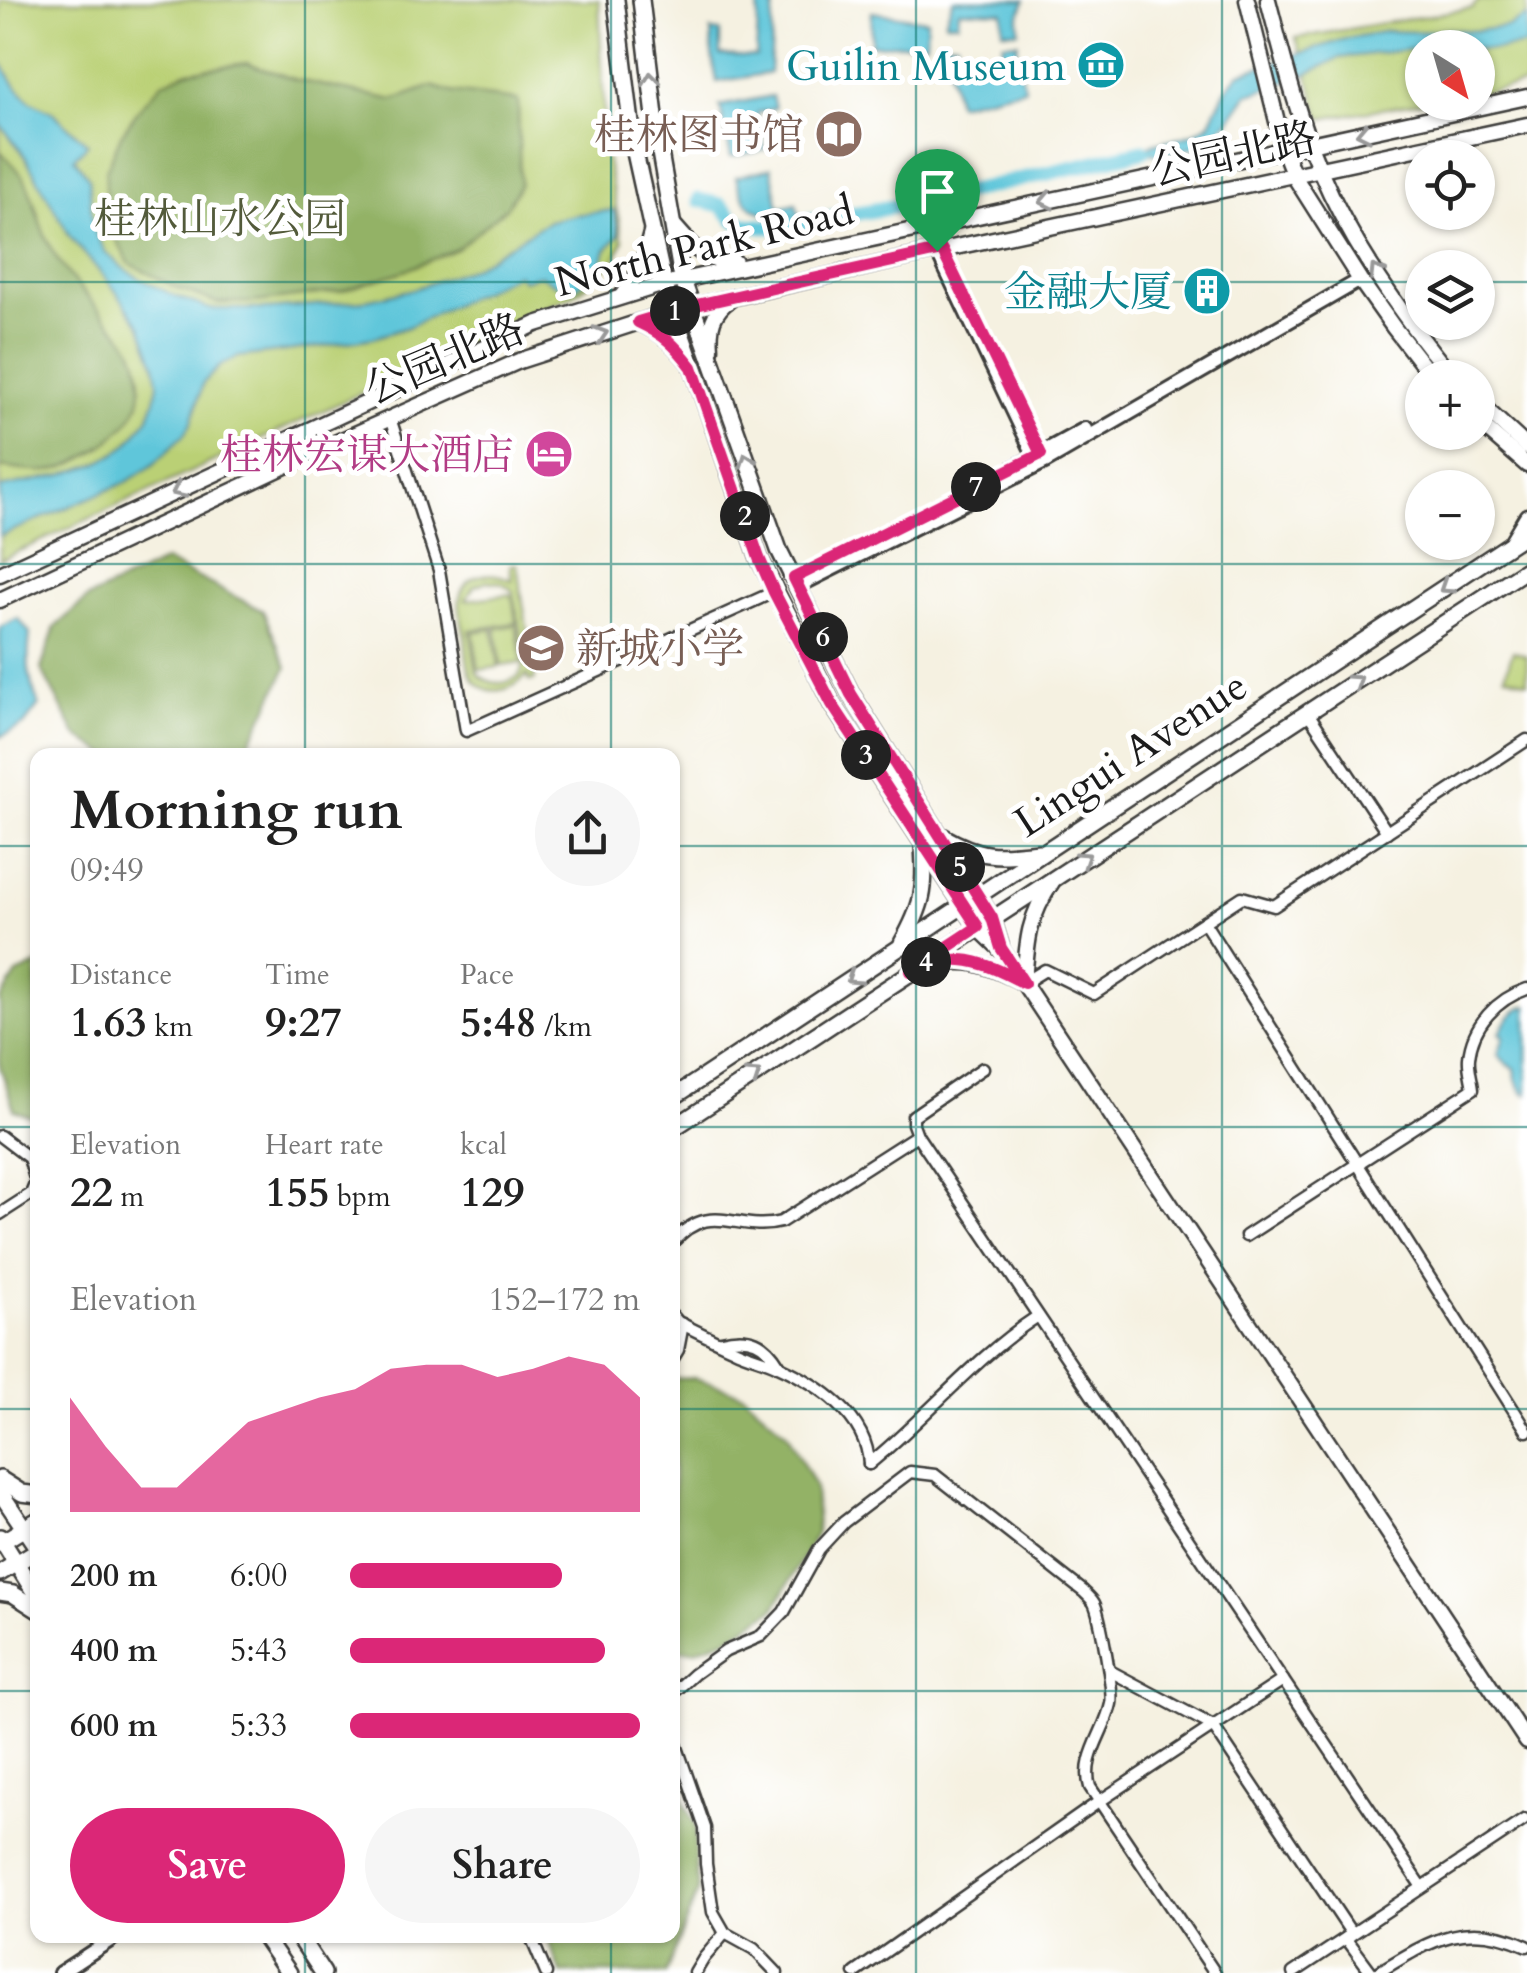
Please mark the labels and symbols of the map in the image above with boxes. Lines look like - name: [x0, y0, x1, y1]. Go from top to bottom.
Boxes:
- north arrow: [1405, 30, 1495, 120]
- place label: Guilin Museum: [786, 38, 1066, 95]
- museum icon: Guilin Museum: [1075, 39, 1127, 91]
- one-way arrow: [641, 71, 662, 88]
- place label: 桂林图书馆: [594, 107, 804, 164]
- library icon: 桂林图书馆: [813, 108, 865, 160]
- street label: 公园北路: [1145, 109, 1321, 200]
- one-way arrow: [1355, 121, 1372, 142]
- pin: [895, 149, 980, 252]
- street label: North Park Road: [549, 182, 860, 311]
- one-way arrow: [1037, 190, 1054, 211]
- park label: 桂林山水公园: [94, 191, 346, 248]
- one-way arrow: [1369, 263, 1388, 281]
- place label: 金融大厦: [1004, 264, 1172, 321]
- building icon: 金融大厦: [1181, 265, 1233, 317]
- pin: 1: [650, 286, 700, 336]
- street label: 公园北路: [356, 300, 533, 418]
- one-way arrow: [591, 326, 608, 346]
- place label: 桂林宏谋大酒店: [220, 427, 514, 484]
- hotel icon: 桂林宏谋大酒店: [523, 428, 575, 480]
- one-way arrow: [739, 453, 759, 470]
- pin: 7: [951, 462, 1001, 512]
- one-way arrow: [170, 479, 188, 499]
- pin: 2: [720, 491, 770, 541]
- one-way arrow: [1438, 574, 1456, 593]
- pin: 6: [798, 612, 848, 662]
- place label: 新城小学: [576, 621, 744, 678]
- school or university icon: 新城小学: [515, 622, 567, 674]
- street label: Lingui Avenue: [1003, 658, 1258, 851]
- one-way arrow: [1346, 674, 1364, 693]
- pin: 3: [841, 730, 891, 780]
- pin: 5: [935, 842, 985, 892]
- one-way arrow: [1074, 852, 1092, 871]
- pin: 4: [901, 937, 951, 987]
- one-way arrow: [846, 965, 864, 984]
- one-way arrow: [743, 1068, 761, 1087]

